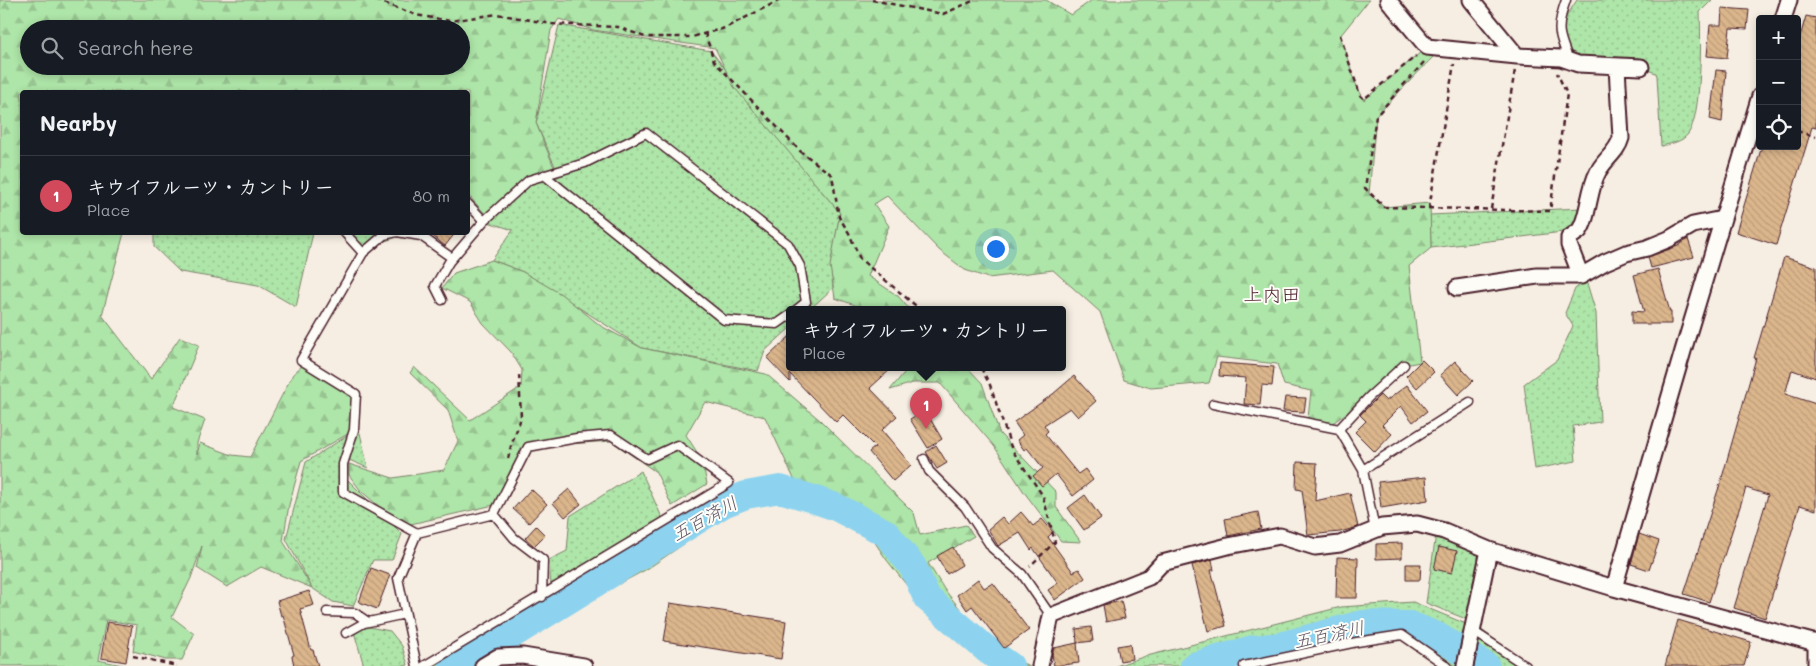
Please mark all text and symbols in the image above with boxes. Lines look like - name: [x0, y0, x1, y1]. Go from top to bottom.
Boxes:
- map controls: [1756, 15, 1801, 150]
- button: +: [1756, 15, 1801, 60]
- search box: [20, 20, 470, 75]
- icon: search: [38, 34, 66, 62]
- text: Search here: [78, 35, 194, 60]
- button: −: [1756, 60, 1801, 105]
- button: locate: [1756, 105, 1801, 150]
- text: Nearby: [40, 109, 117, 136]
- text: キウイフルーツ・カントリー: [87, 174, 334, 199]
- text: 1: [52, 185, 60, 206]
- text: 80 m: [413, 185, 450, 206]
- text: Place: [87, 199, 130, 220]
- your location: [983, 236, 1009, 262]
- district label: 上内田: [1243, 281, 1301, 306]
- popup: [786, 306, 1066, 371]
- text: キウイフルーツ・カントリー: [803, 317, 1049, 342]
- text: Place: [803, 342, 846, 363]
- pin: 1: [910, 388, 942, 429]
- water label: 五百済川: [667, 490, 741, 546]
- water label: 五百済川: [1291, 615, 1367, 653]

